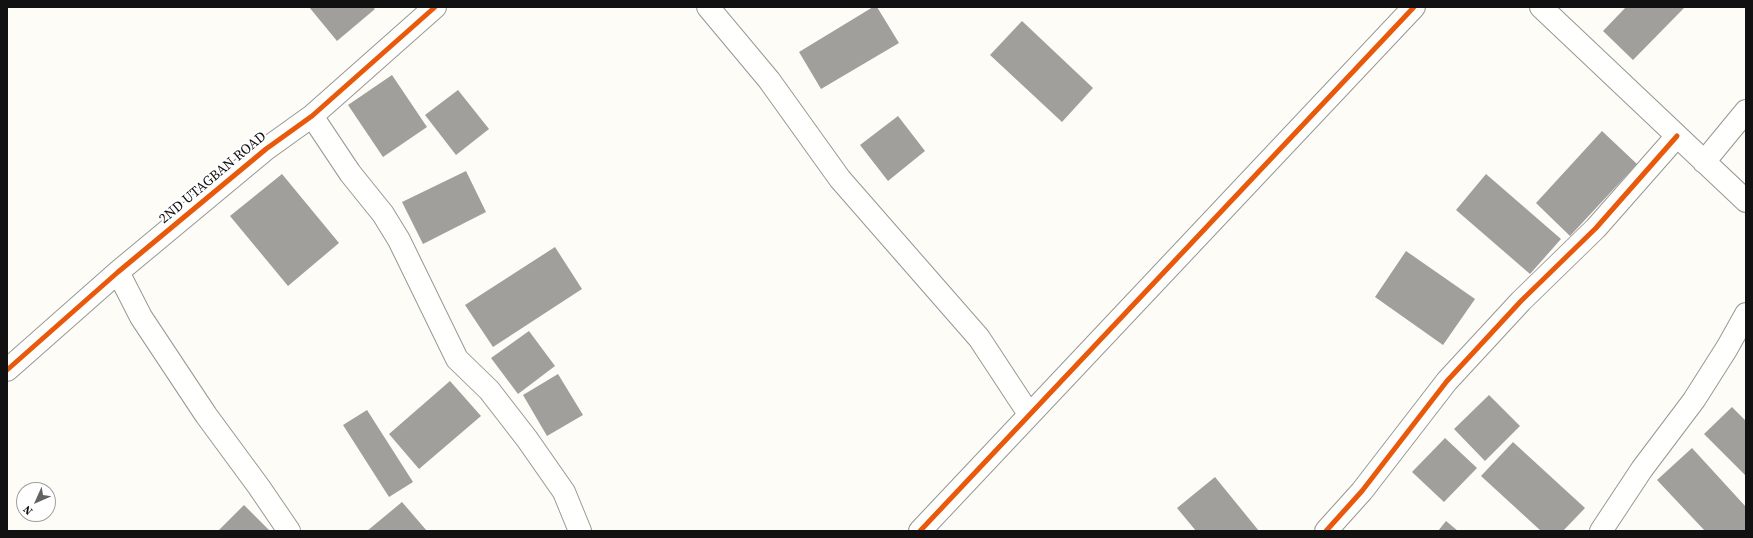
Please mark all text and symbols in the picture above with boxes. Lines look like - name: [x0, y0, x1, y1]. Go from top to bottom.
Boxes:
- street label: 2ND UTAGBAN ROAD: [156, 128, 270, 228]
- north arrow: [16, 482, 56, 522]
- text: N: [20, 502, 36, 518]

